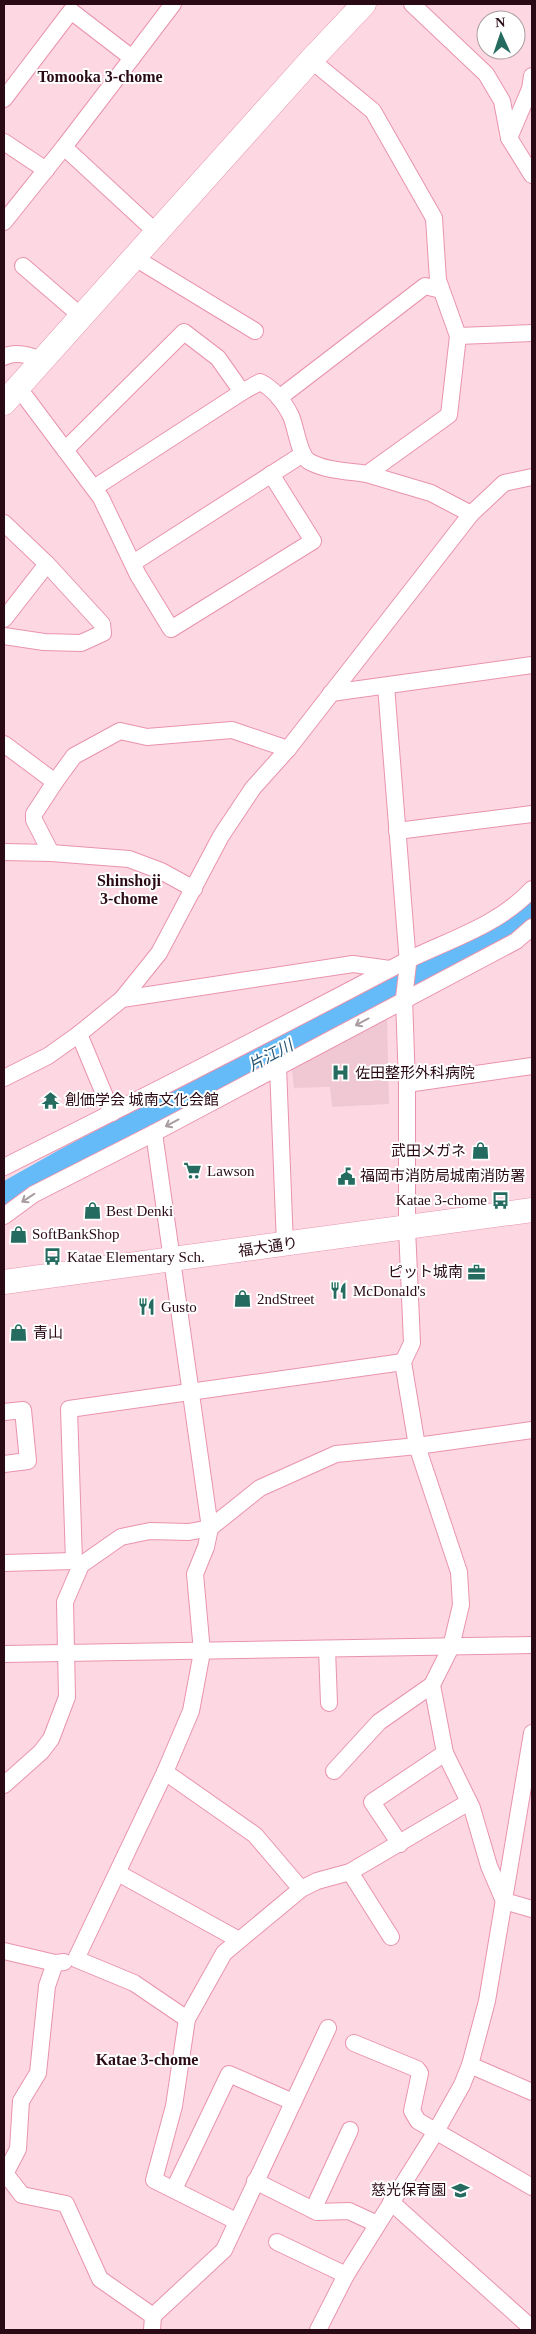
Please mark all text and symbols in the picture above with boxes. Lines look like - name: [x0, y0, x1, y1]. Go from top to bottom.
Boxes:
- north arrow: [476, 10, 526, 60]
- text: N: [495, 15, 506, 30]
- district label: Tomooka 3-chome: [37, 68, 163, 85]
- district label: Shinshoji 3-chome: [97, 872, 162, 907]
- one-way arrow: [355, 1017, 369, 1027]
- water label: 片江川: [245, 1036, 297, 1074]
- hospital icon: 佐田整形外科病院: [331, 1063, 351, 1083]
- place label: 佐田整形外科病院: [355, 1065, 475, 1081]
- temple icon: 創価学会 城南文化会館: [41, 1090, 61, 1110]
- place label: 創価学会 城南文化会館: [65, 1092, 219, 1108]
- one-way arrow: [165, 1119, 180, 1128]
- shop icon: 武田メガネ: [470, 1141, 490, 1161]
- place label: 武田メガネ: [391, 1143, 466, 1159]
- supermarket icon: Lawson: [183, 1161, 203, 1181]
- place label: Lawson: [207, 1163, 255, 1179]
- public building icon: 福岡市消防局城南消防署: [336, 1166, 356, 1186]
- place label: 福岡市消防局城南消防署: [360, 1168, 525, 1184]
- bus stop icon: Katae 3-chome: [491, 1190, 511, 1210]
- place label: Katae 3-chome: [396, 1192, 487, 1208]
- one-way arrow: [21, 1193, 35, 1203]
- shop icon: Best Denki: [82, 1201, 102, 1221]
- place label: Best Denki: [106, 1203, 173, 1219]
- shop icon: SoftBankShop: [8, 1224, 28, 1244]
- place label: SoftBankShop: [32, 1226, 120, 1242]
- street label: 福大通り: [237, 1235, 299, 1259]
- bus stop icon: Katae Elementary Sch.: [43, 1247, 63, 1267]
- place label: Katae Elementary Sch.: [67, 1249, 205, 1265]
- office icon: ピット城南: [467, 1262, 487, 1282]
- place label: ピット城南: [388, 1264, 463, 1280]
- restaurant icon: McDonald's: [329, 1281, 349, 1301]
- place label: McDonald's: [353, 1283, 426, 1299]
- shop icon: 2ndStreet: [233, 1289, 253, 1309]
- place label: 2ndStreet: [257, 1291, 315, 1307]
- restaurant icon: Gusto: [137, 1297, 157, 1317]
- place label: Gusto: [161, 1299, 197, 1315]
- shop icon: 青山: [9, 1323, 29, 1343]
- place label: 青山: [33, 1325, 63, 1341]
- district label: Katae 3-chome: [96, 2051, 198, 2068]
- school or university icon: 慈光保育園: [450, 2180, 470, 2200]
- place label: 慈光保育園: [371, 2182, 446, 2198]

